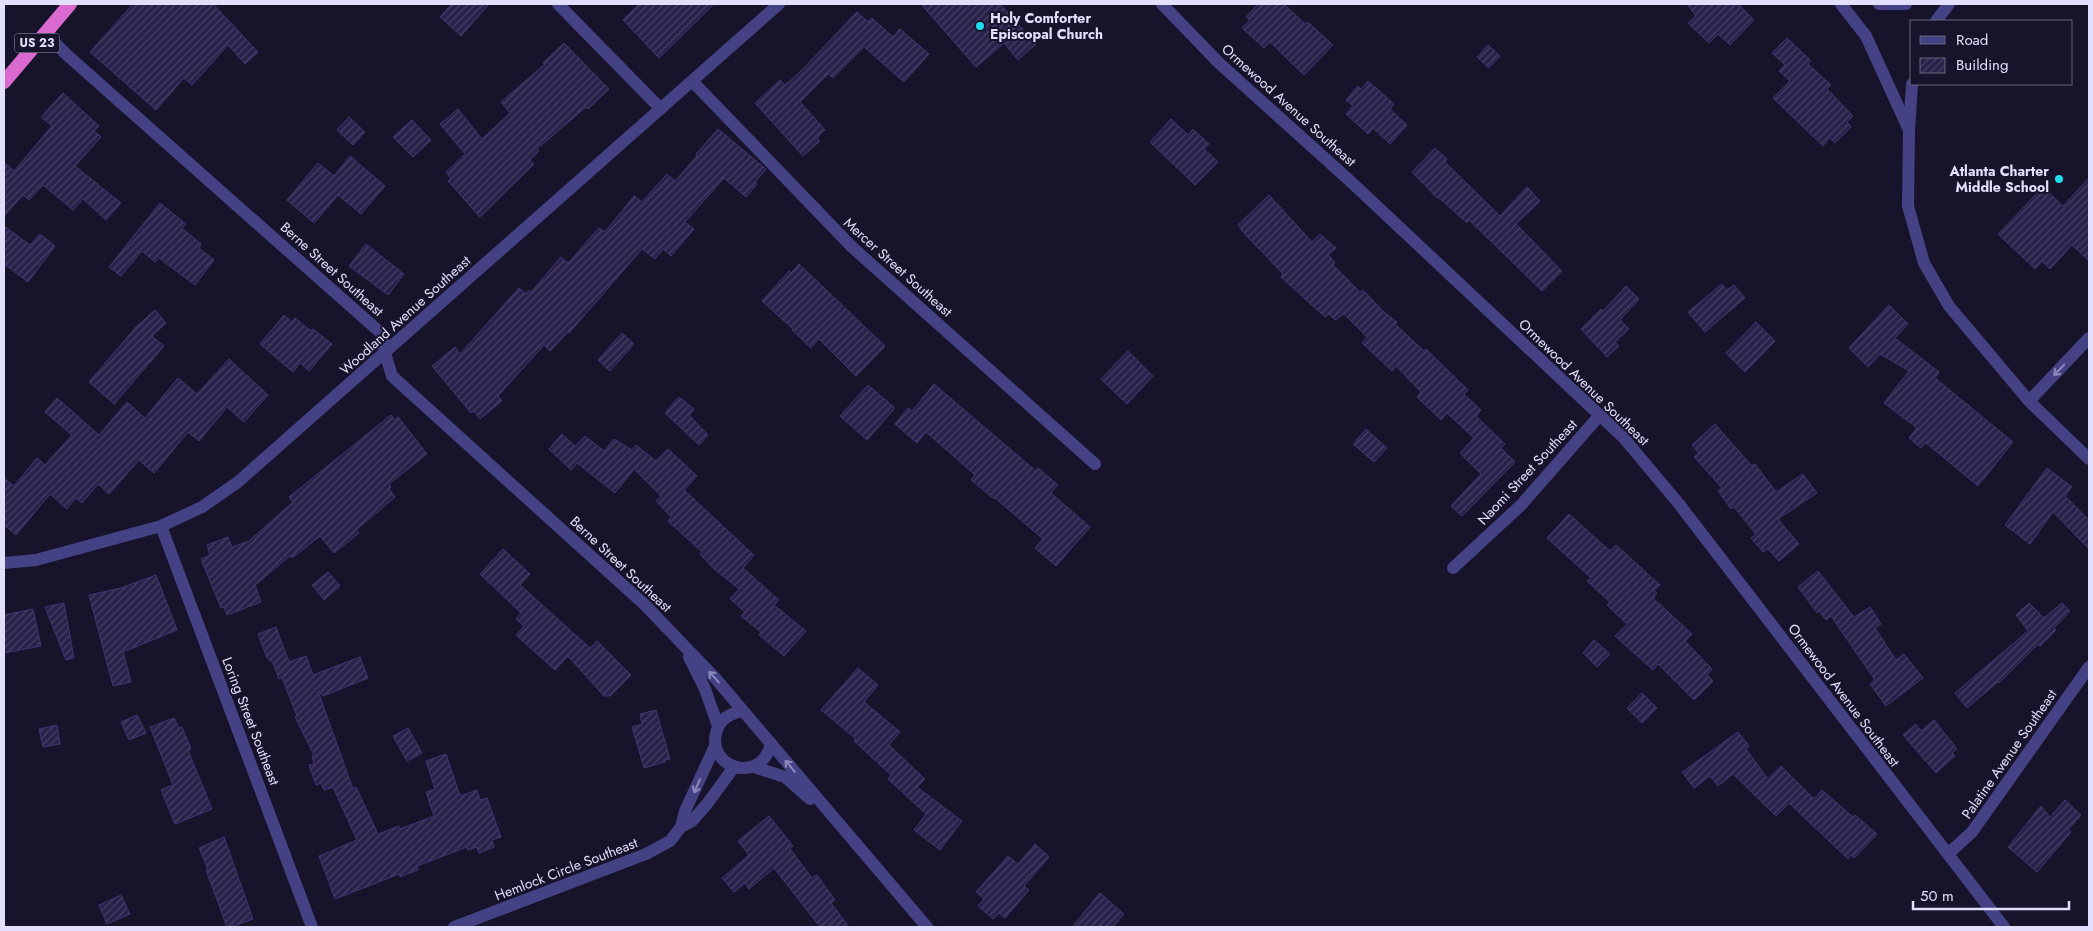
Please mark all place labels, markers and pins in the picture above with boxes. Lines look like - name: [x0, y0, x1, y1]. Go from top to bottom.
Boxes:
- place label: Holy Comforter Episcopal Church: [990, 8, 1103, 44]
- marker: Holy Comforter Episcopal Church: [974, 20, 986, 32]
- place label: Atlanta Charter Middle School: [1948, 161, 2049, 197]
- marker: Atlanta Charter Middle School: [2053, 173, 2065, 185]

